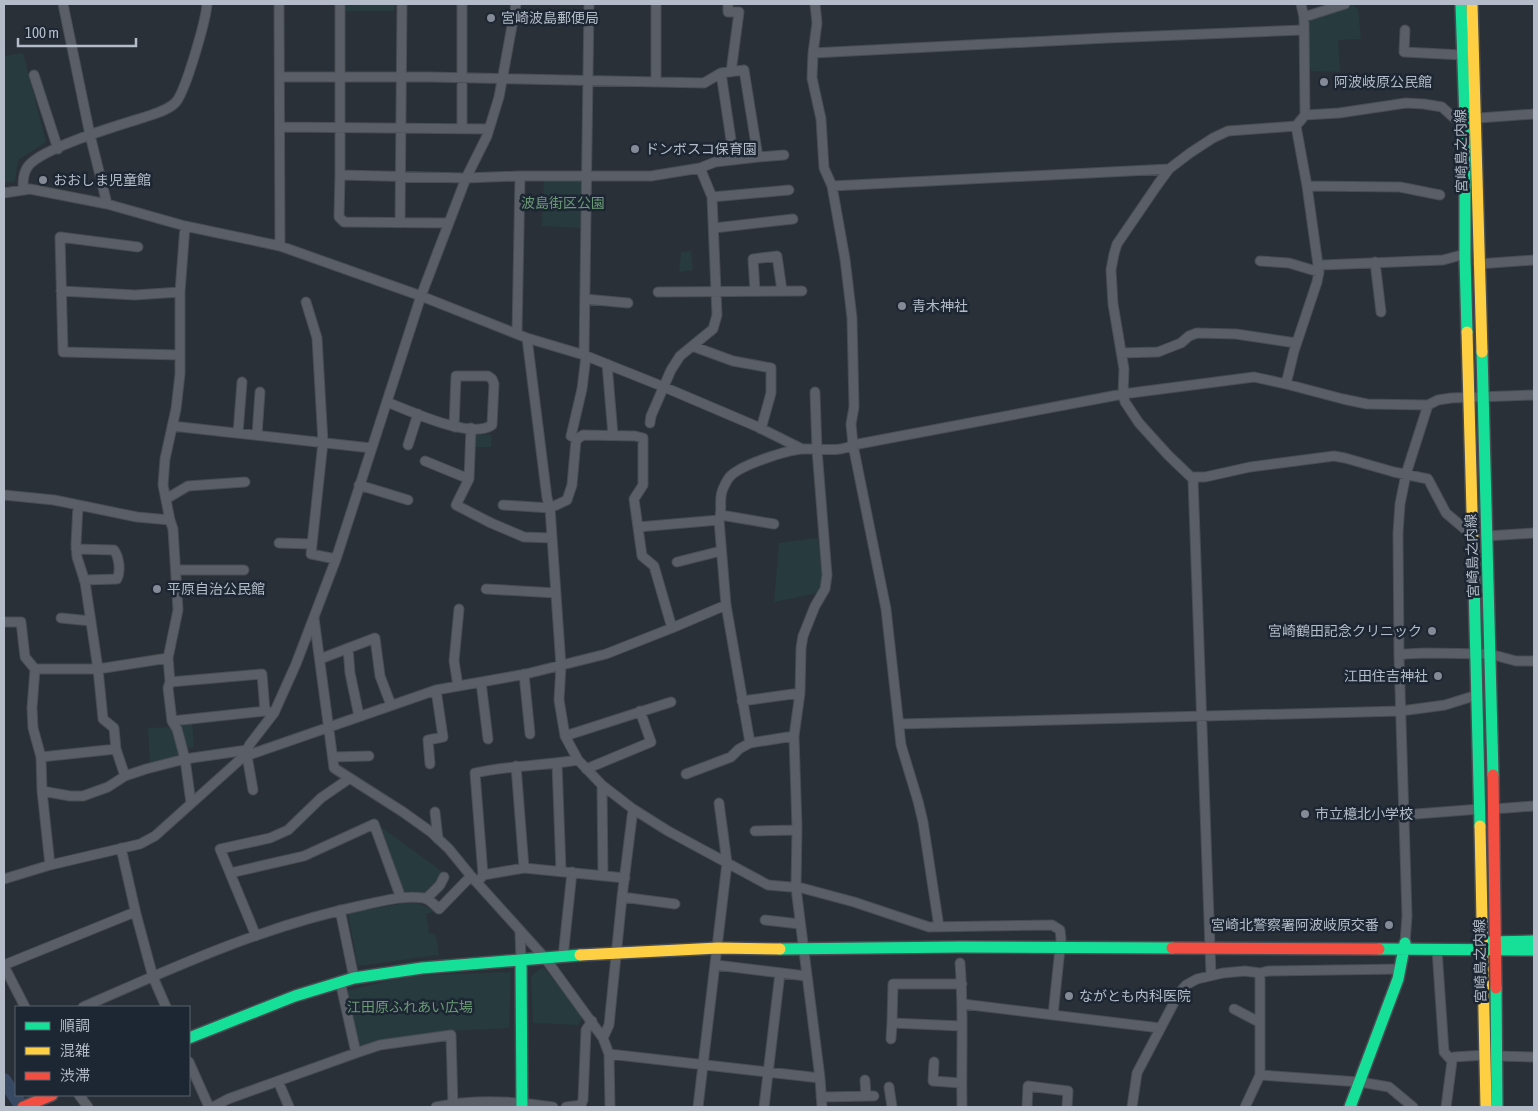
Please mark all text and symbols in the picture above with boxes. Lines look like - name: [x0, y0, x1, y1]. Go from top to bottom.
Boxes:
- place label: 宮崎波島郵便局: [501, 10, 599, 26]
- marker: 宮崎波島郵便局: [485, 12, 497, 24]
- scale bar: [18, 15, 135, 47]
- text: 100 m: [25, 24, 59, 41]
- place label: 阿波岐原公民館: [1334, 74, 1432, 90]
- marker: 阿波岐原公民館: [1318, 76, 1330, 88]
- street label: 宮崎島之内線: [1452, 109, 1470, 193]
- place label: ドンボスコ保育園: [645, 141, 757, 157]
- marker: ドンボスコ保育園: [629, 143, 641, 155]
- place label: おおしま児童館: [53, 172, 151, 188]
- marker: おおしま児童館: [37, 174, 49, 186]
- park label: 波島街区公園: [521, 195, 605, 211]
- place label: 青木神社: [912, 298, 968, 314]
- marker: 青木神社: [896, 300, 908, 312]
- street label: 宮崎島之内線: [1463, 514, 1481, 598]
- place label: 平原自治公民館: [167, 581, 265, 597]
- marker: 平原自治公民館: [151, 583, 163, 595]
- place label: 宮崎鶴田記念クリニック: [1268, 623, 1422, 639]
- marker: 宮崎鶴田記念クリニック: [1426, 625, 1438, 637]
- place label: 江田住吉神社: [1344, 668, 1428, 684]
- marker: 江田住吉神社: [1432, 670, 1444, 682]
- place label: 市立檍北小学校: [1315, 806, 1413, 822]
- marker: 市立檍北小学校: [1299, 808, 1311, 820]
- place label: 宮崎北警察署阿波岐原交番: [1211, 917, 1379, 933]
- marker: 宮崎北警察署阿波岐原交番: [1383, 919, 1395, 931]
- street label: 宮崎島之内線: [1471, 919, 1489, 1003]
- place label: ながとも内科医院: [1079, 988, 1191, 1004]
- marker: ながとも内科医院: [1063, 990, 1075, 1002]
- park label: 江田原ふれあい広場: [347, 999, 473, 1015]
- legend: [15, 1006, 190, 1096]
- text: 順調: [60, 1017, 90, 1034]
- text: 混雑: [60, 1042, 90, 1059]
- text: 渋滞: [60, 1067, 90, 1084]

